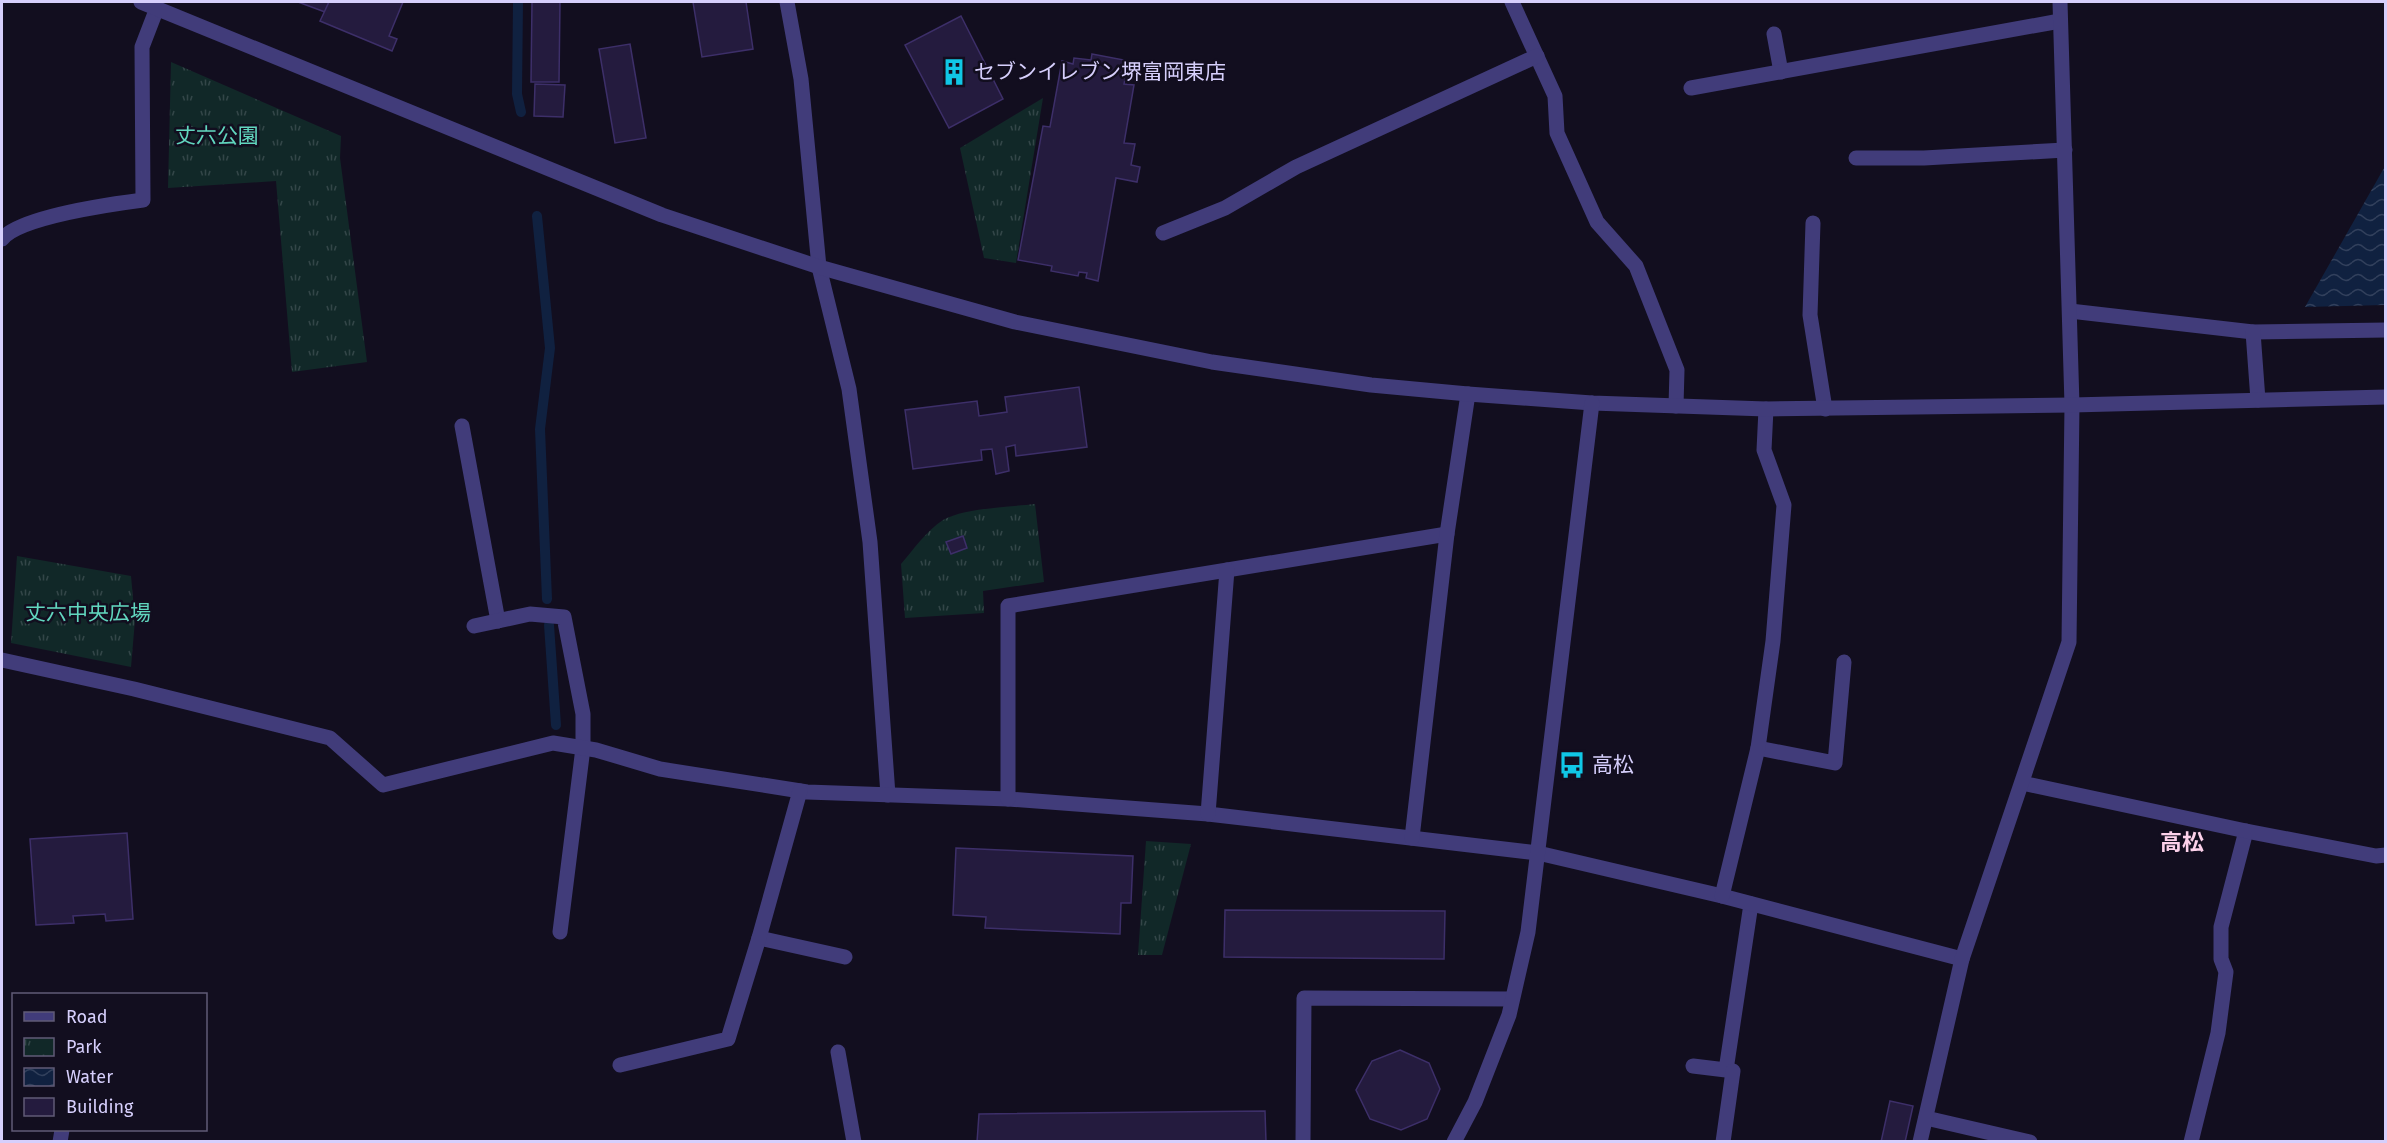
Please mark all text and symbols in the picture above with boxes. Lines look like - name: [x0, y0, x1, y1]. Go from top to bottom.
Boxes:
- building icon: セブンイレブン堺富岡東店: [939, 57, 969, 87]
- place label: セブンイレブン堺富岡東店: [974, 59, 1226, 85]
- park label: 丈六公園: [175, 123, 259, 149]
- park label: 丈六中央広場: [25, 600, 151, 626]
- bus stop icon: 高松: [1557, 750, 1587, 780]
- place label: 高松: [1592, 752, 1634, 778]
- district label: 高松: [2160, 829, 2204, 856]
- legend: [12, 993, 207, 1131]
- text: Road: [66, 1006, 108, 1028]
- text: Park: [66, 1036, 102, 1058]
- text: Water: [66, 1066, 113, 1088]
- text: Building: [66, 1096, 134, 1118]

